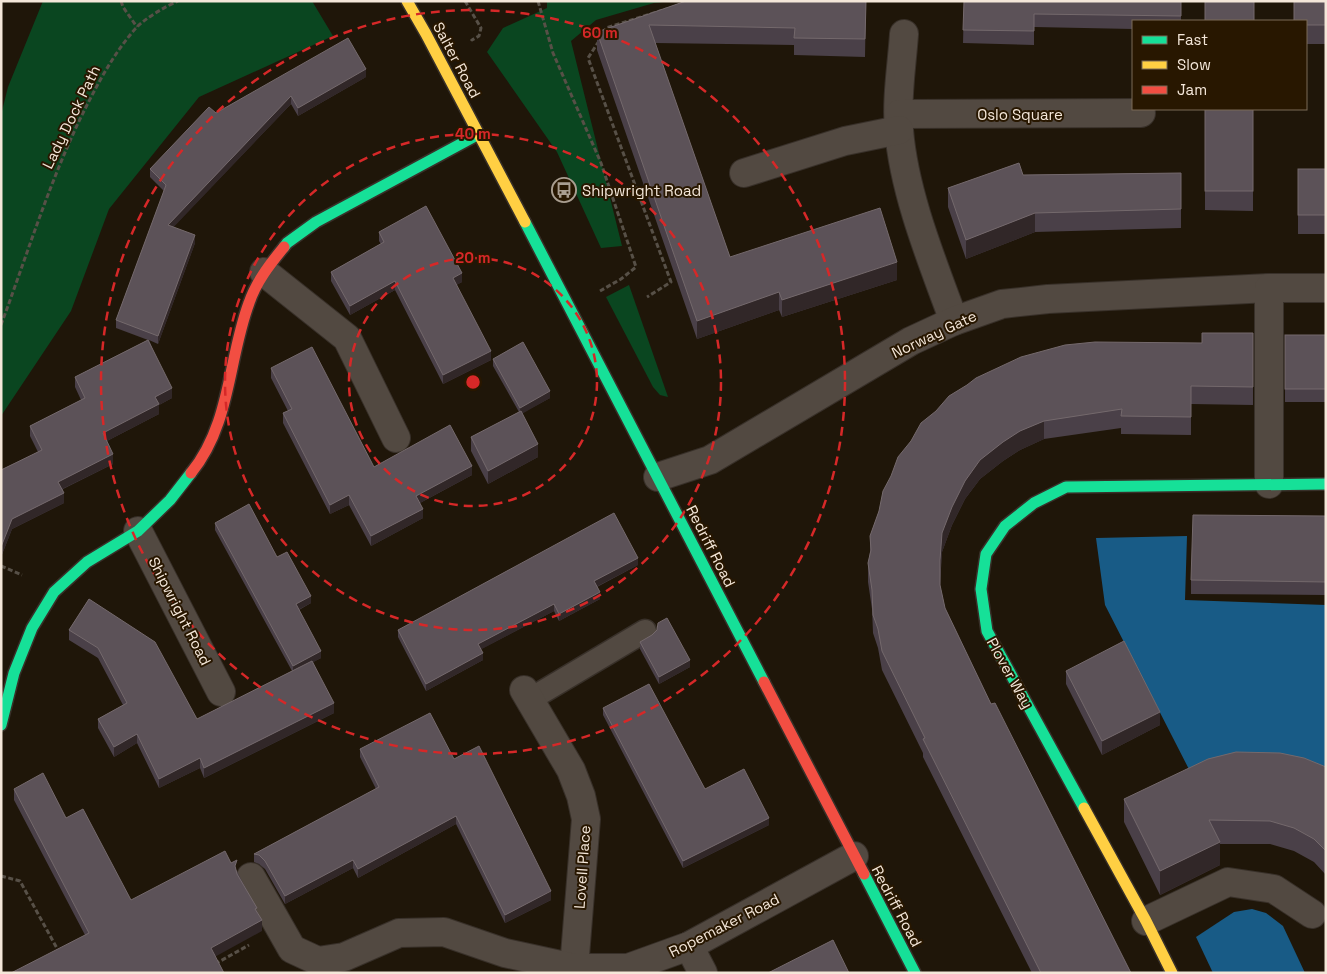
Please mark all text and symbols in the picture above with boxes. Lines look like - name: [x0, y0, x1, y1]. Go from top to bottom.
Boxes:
- street label: Salter Road: [429, 19, 485, 101]
- legend: [1132, 20, 1307, 110]
- text: 60 m: [582, 23, 618, 42]
- text: Fast: [1177, 30, 1208, 49]
- text: Slow: [1177, 55, 1211, 74]
- street label: Lady Dock Path: [38, 62, 104, 172]
- text: Jam: [1177, 80, 1207, 99]
- street label: Oslo Square: [977, 105, 1063, 124]
- text: 40 m: [455, 124, 491, 143]
- bus stop icon: Shipwright Road: [551, 177, 577, 203]
- place label: Shipwright Road: [582, 181, 701, 200]
- text: 20 m: [455, 248, 491, 267]
- street label: Norway Gate: [888, 306, 980, 362]
- centre of rings: [464, 373, 482, 391]
- street label: Redriff Road: [682, 502, 740, 590]
- street label: Shipwright Road: [144, 554, 216, 668]
- street label: Plover Way: [983, 634, 1037, 712]
- street label: Lovell Place: [570, 824, 594, 910]
- street label: Redriff Road: [868, 862, 926, 950]
- street label: Ropemaker Road: [665, 889, 783, 961]

